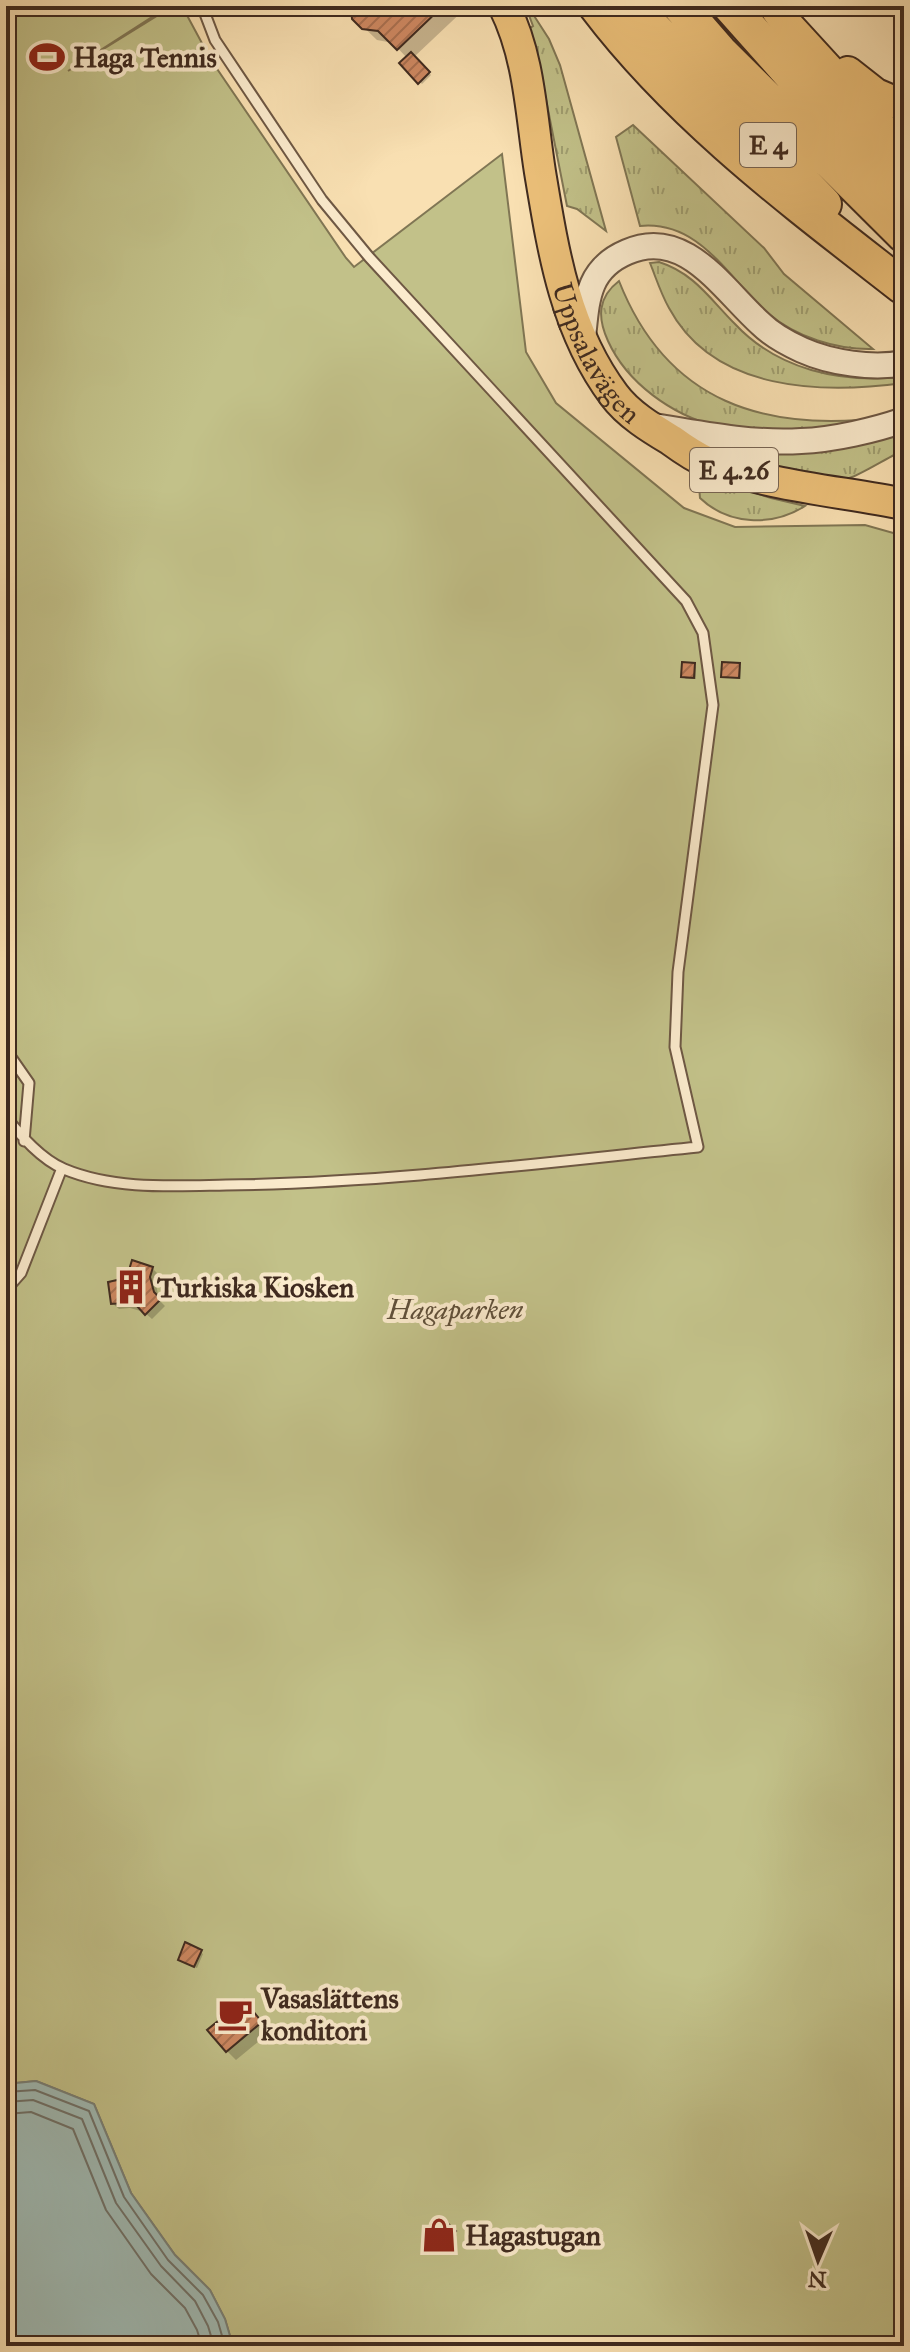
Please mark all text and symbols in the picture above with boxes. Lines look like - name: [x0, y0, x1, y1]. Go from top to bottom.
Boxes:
- sports icon: Haga Tennis: [28, 38, 66, 76]
- place label: Haga Tennis: [73, 40, 217, 75]
- road number: E 4: [740, 123, 796, 167]
- street label: Uppsalavägen: [545, 278, 648, 431]
- road number: E 4.26: [690, 448, 778, 492]
- building icon: Turkiska Kiosken: [112, 1268, 150, 1306]
- place label: Turkiska Kiosken: [157, 1270, 354, 1305]
- park label: Hagaparken: [386, 1292, 524, 1327]
- place label: Vasaslättens konditori: [260, 1981, 399, 2048]
- cafe icon: Vasaslättens konditori: [216, 1995, 254, 2033]
- shop icon: Hagastugan: [420, 2216, 458, 2254]
- place label: Hagastugan: [465, 2218, 601, 2253]
- north arrow: [778, 2220, 858, 2300]
- text: N: [807, 2266, 827, 2293]

